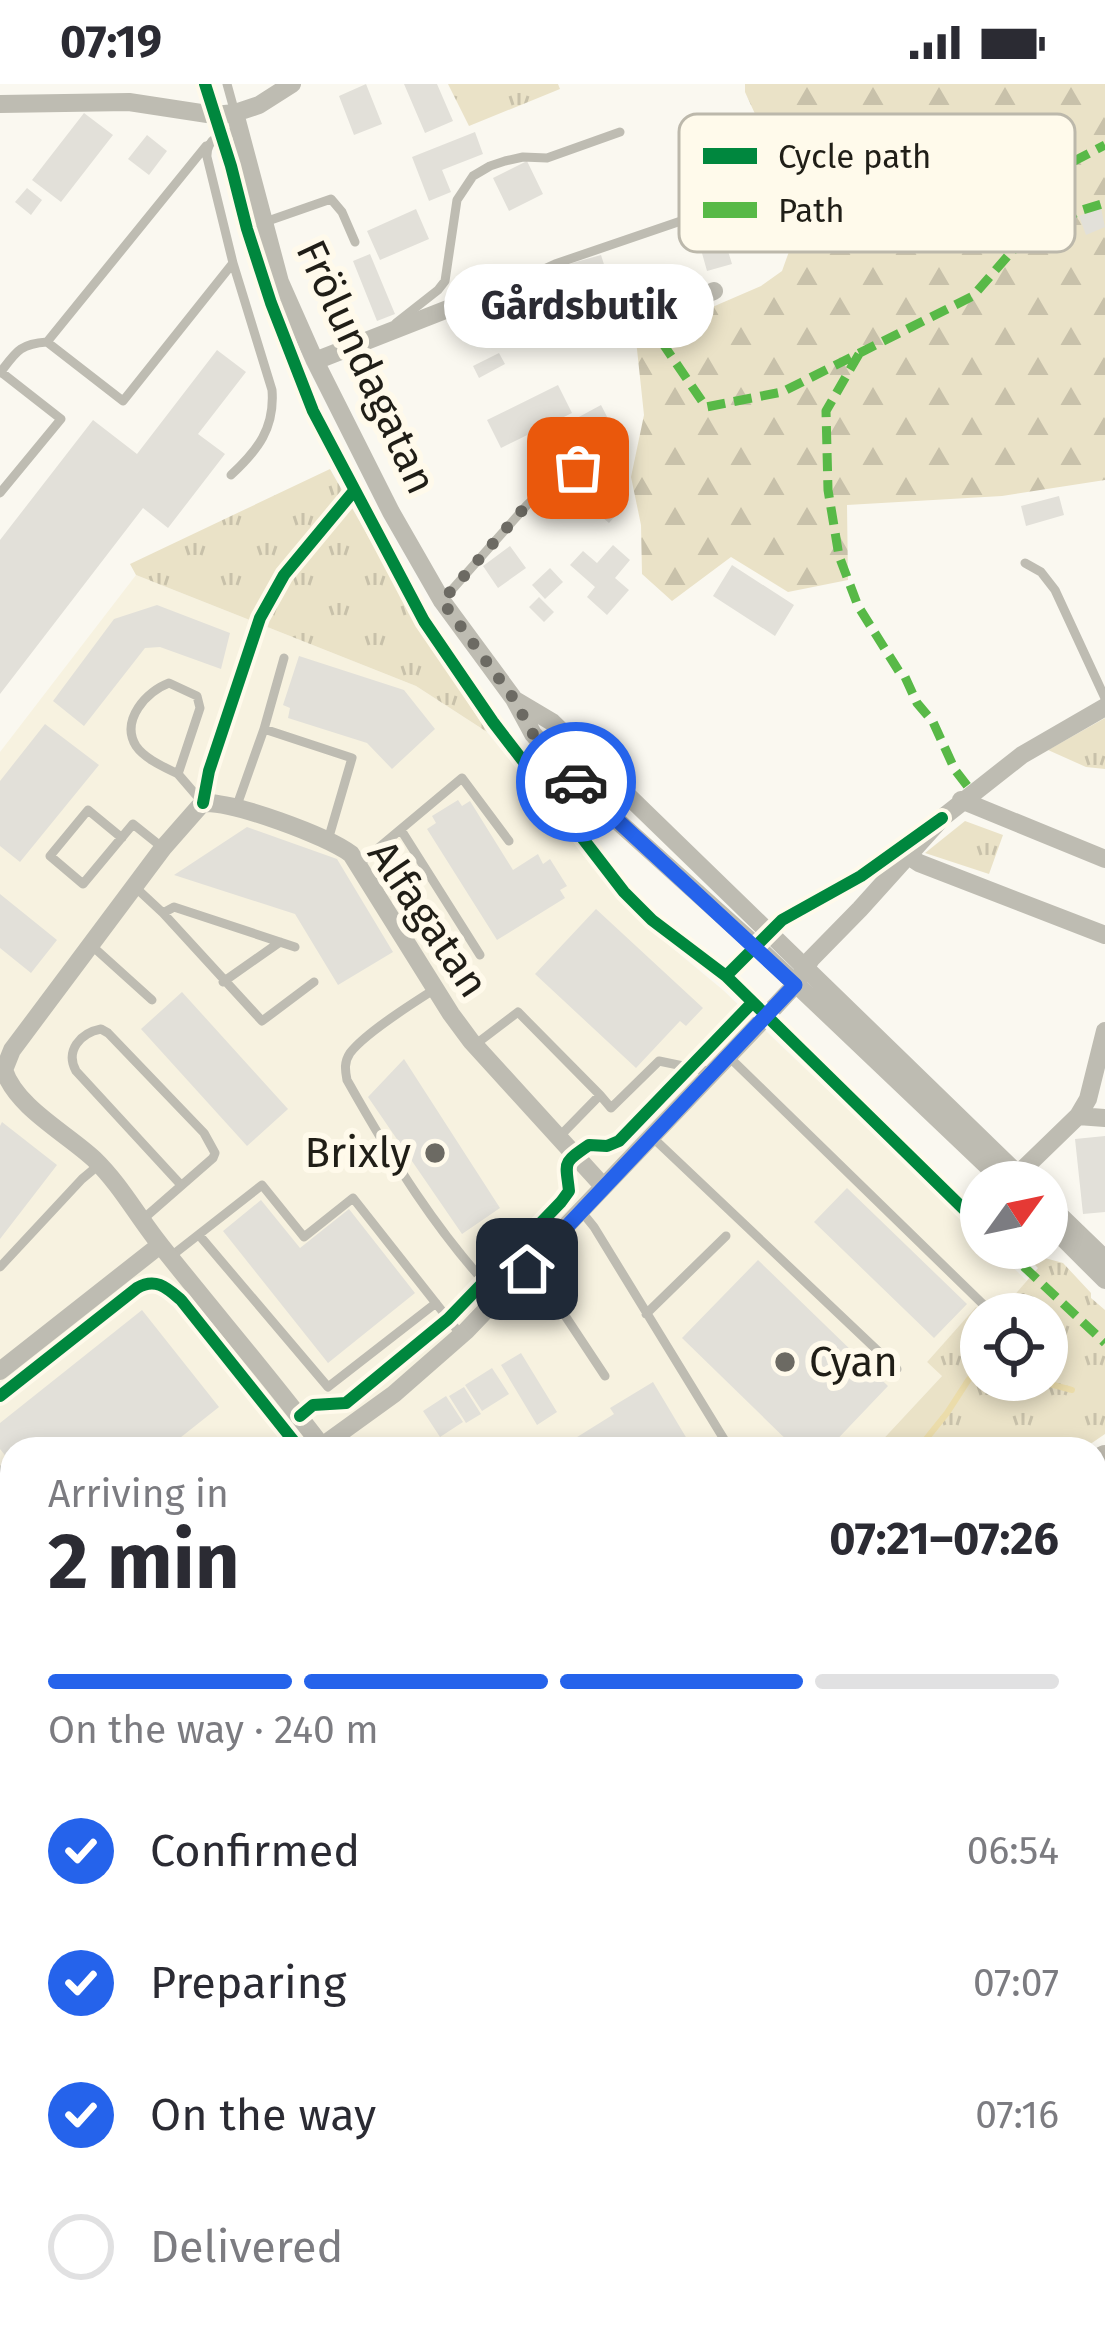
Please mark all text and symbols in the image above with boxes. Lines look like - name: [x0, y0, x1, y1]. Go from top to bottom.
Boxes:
- text: 07:19: [60, 15, 162, 69]
- legend: [679, 114, 1075, 252]
- text: Cycle path: [778, 137, 931, 177]
- text: Path: [778, 191, 845, 231]
- street label: Frölundagatan: [285, 232, 447, 502]
- callout: Gårdsbutik: [443, 264, 713, 348]
- text: Gårdsbutik: [481, 283, 677, 329]
- pin: [527, 417, 629, 519]
- icon: bag: [545, 435, 611, 501]
- courier: [516, 722, 636, 842]
- icon: car: [543, 749, 609, 815]
- street label: Alfagatan: [357, 831, 499, 1007]
- place label: Brixly: [304, 1128, 411, 1178]
- marker: Brixly: [422, 1140, 448, 1166]
- north arrow: [960, 1161, 1068, 1269]
- map controls: [960, 1161, 1068, 1401]
- pin: [476, 1218, 578, 1320]
- icon: home: [494, 1236, 560, 1302]
- button: locate: [960, 1293, 1068, 1401]
- place label: Cyan: [809, 1337, 898, 1387]
- marker: Cyan: [772, 1349, 798, 1375]
- text: Arriving in: [48, 1471, 229, 1517]
- text: 07:21–07:26: [829, 1512, 1059, 1566]
- text: 2 min: [48, 1515, 240, 1609]
- text: On the way · 240 m: [48, 1707, 379, 1753]
- icon: check: [48, 1818, 114, 1884]
- text: Confirmed: [150, 1824, 360, 1878]
- text: 06:54: [967, 1828, 1059, 1874]
- icon: check: [48, 1950, 114, 2016]
- text: Preparing: [150, 1956, 346, 2010]
- text: 07:07: [973, 1960, 1059, 2006]
- icon: check: [48, 2082, 114, 2148]
- text: On the way: [150, 2088, 376, 2142]
- text: 07:16: [975, 2092, 1059, 2138]
- text: Delivered: [150, 2220, 343, 2274]

